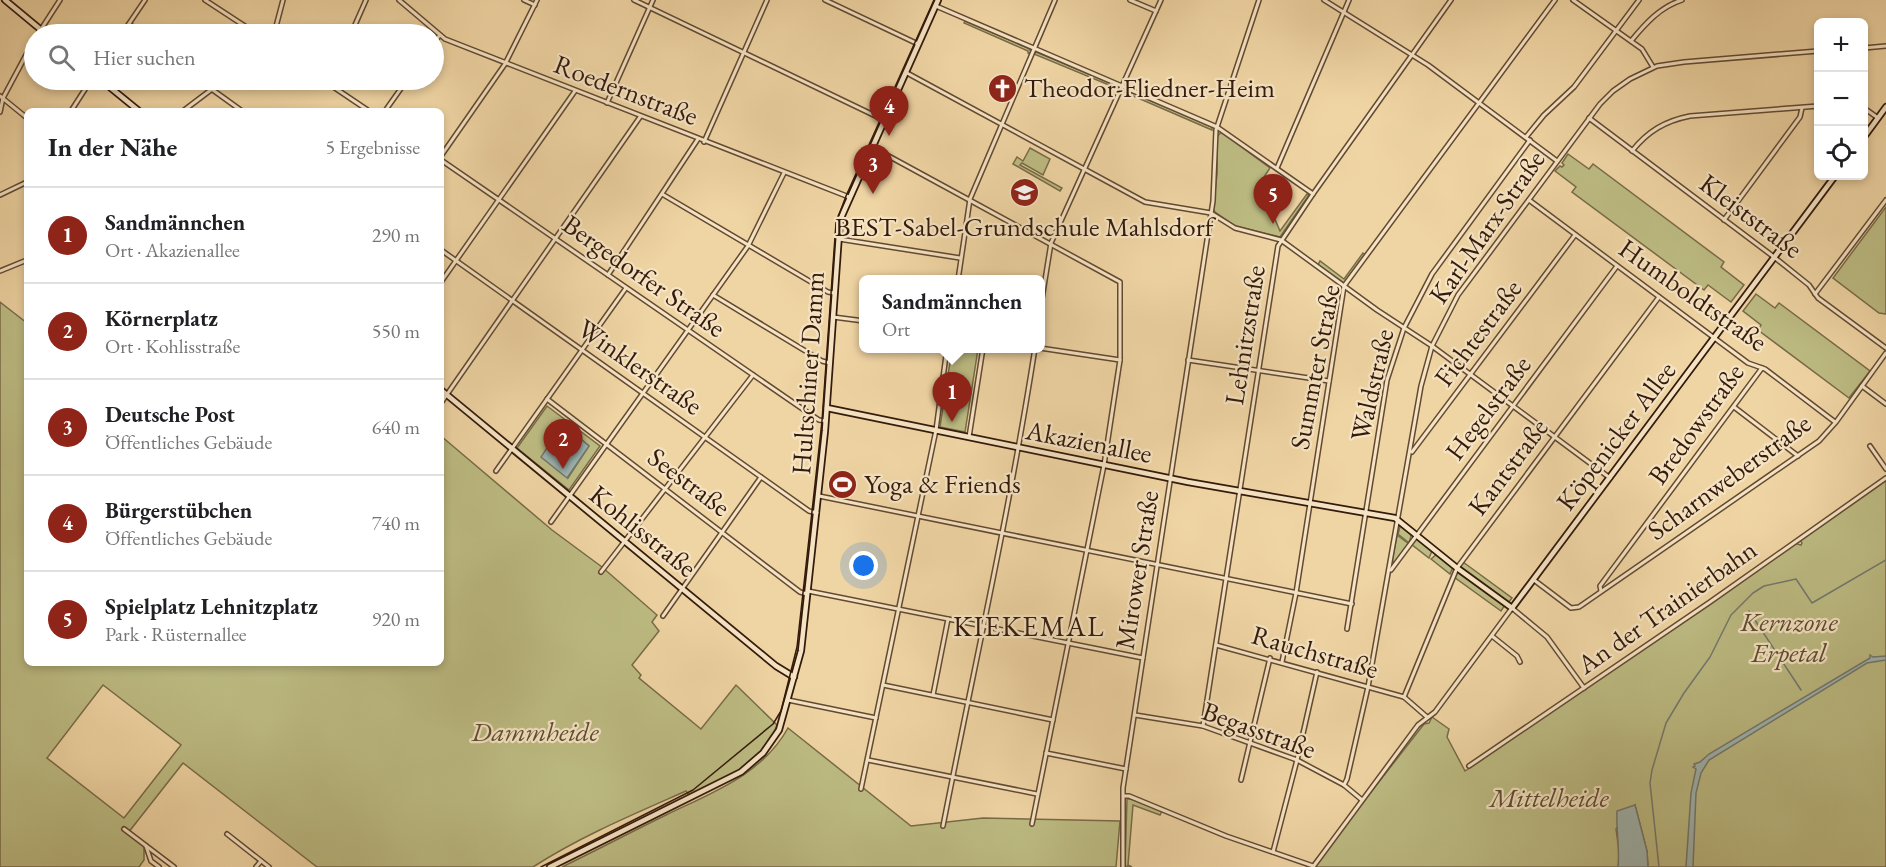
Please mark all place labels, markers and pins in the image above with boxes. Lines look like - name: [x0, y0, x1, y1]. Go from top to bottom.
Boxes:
- place label: Theodor-Fliedner-Heim: [1024, 70, 1275, 105]
- church icon: Theodor-Fliedner-Heim: [987, 72, 1019, 104]
- pin: 4: [870, 86, 908, 136]
- pin: 3: [854, 144, 892, 194]
- pin: 5: [1254, 174, 1292, 224]
- school or university icon: BEST-Sabel-Grundschule Mahlsdorf: [1008, 176, 1040, 208]
- place label: BEST-Sabel-Grundschule Mahlsdorf: [835, 209, 1217, 244]
- pin: 1: [932, 372, 972, 422]
- pin: 2: [544, 420, 582, 469]
- place label: Yoga & Friends: [864, 466, 1021, 501]
- sports icon: Yoga & Friends: [827, 468, 859, 500]

